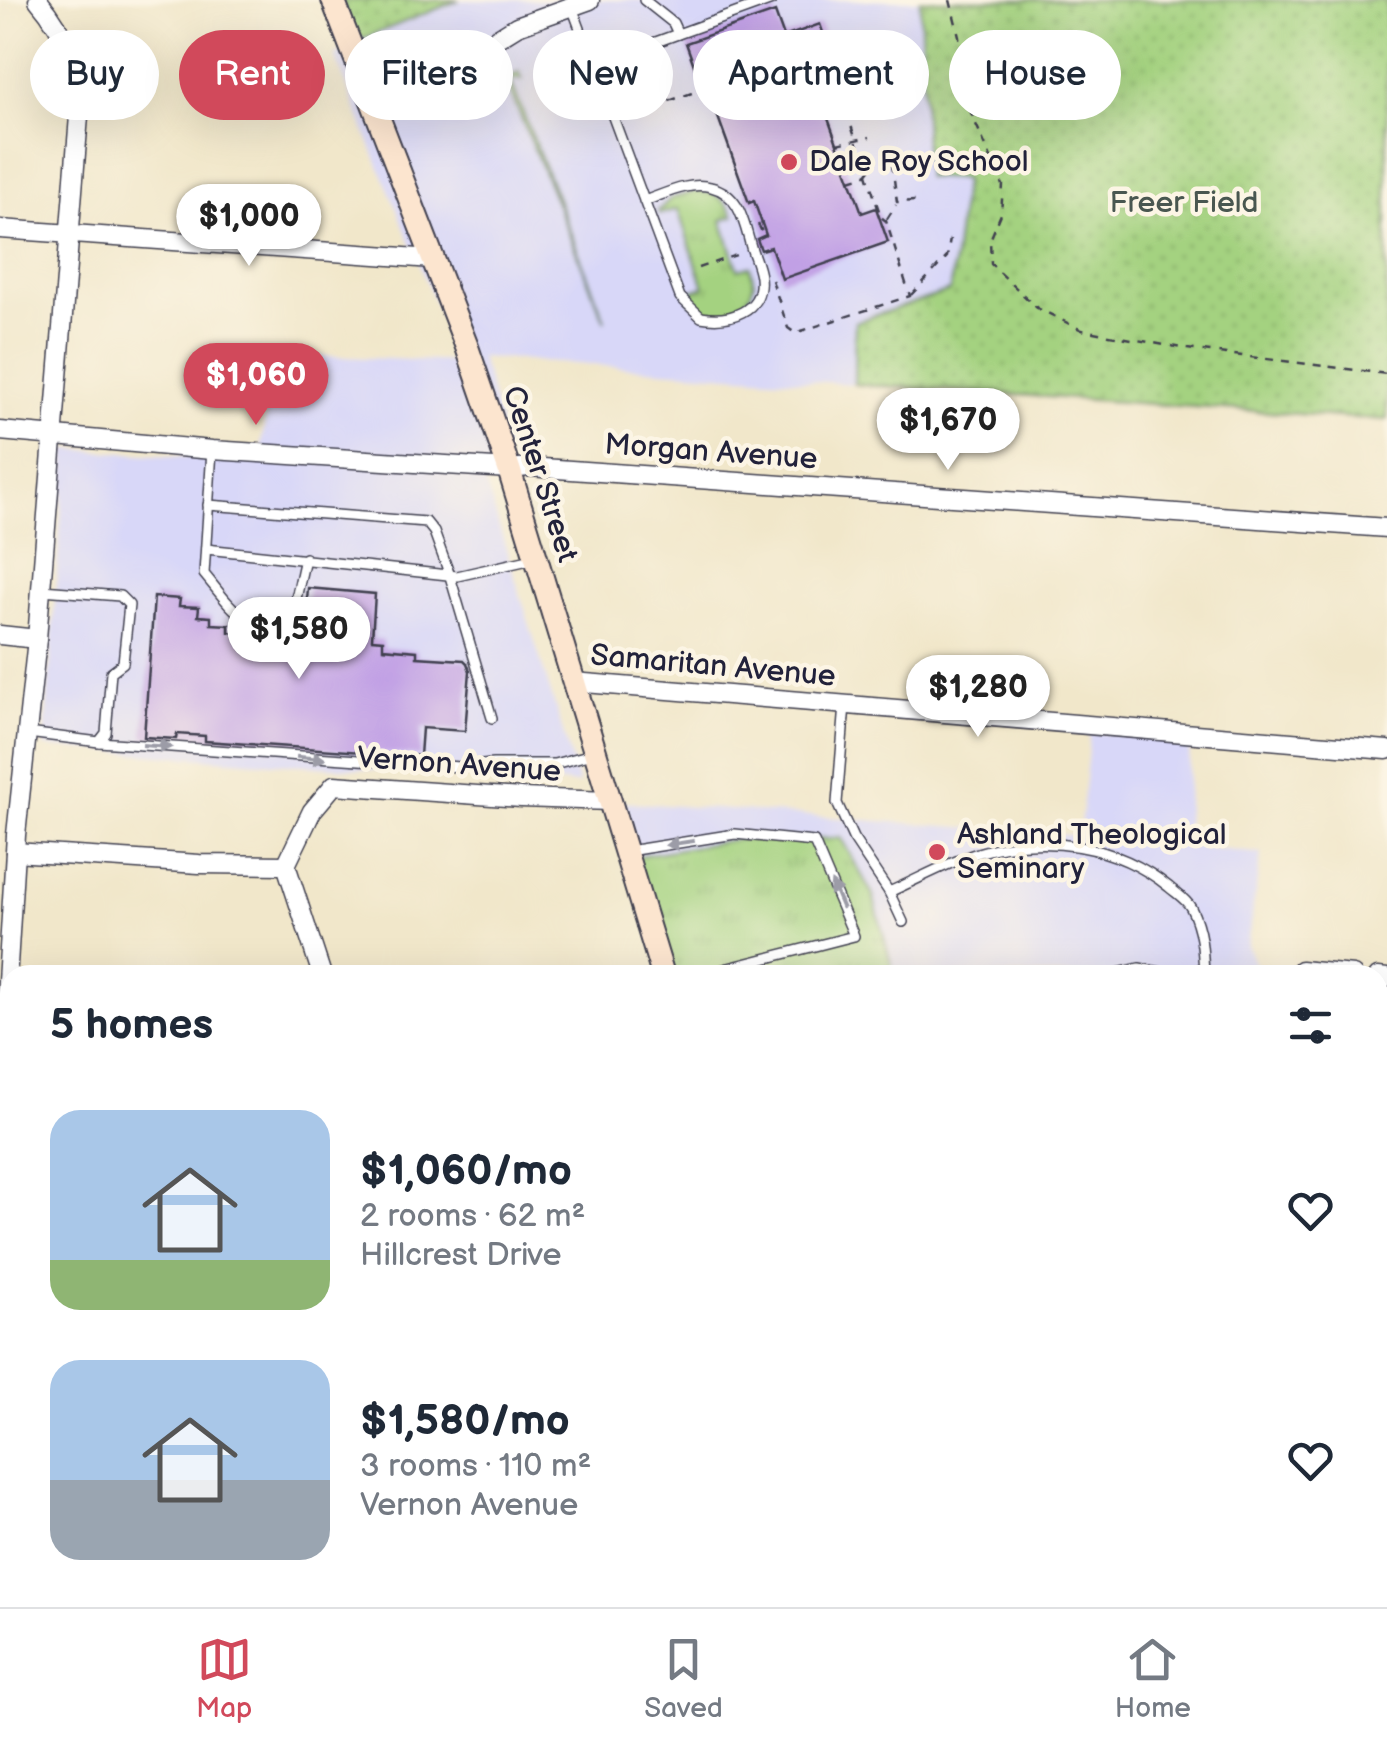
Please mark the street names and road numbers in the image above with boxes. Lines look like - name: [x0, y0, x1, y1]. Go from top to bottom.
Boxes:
- street label: Center Street: [495, 381, 585, 567]
- street label: Morgan Avenue: [603, 427, 819, 477]
- street label: Samaritan Avenue: [589, 637, 837, 695]
- street label: Vernon Avenue: [356, 740, 562, 790]

